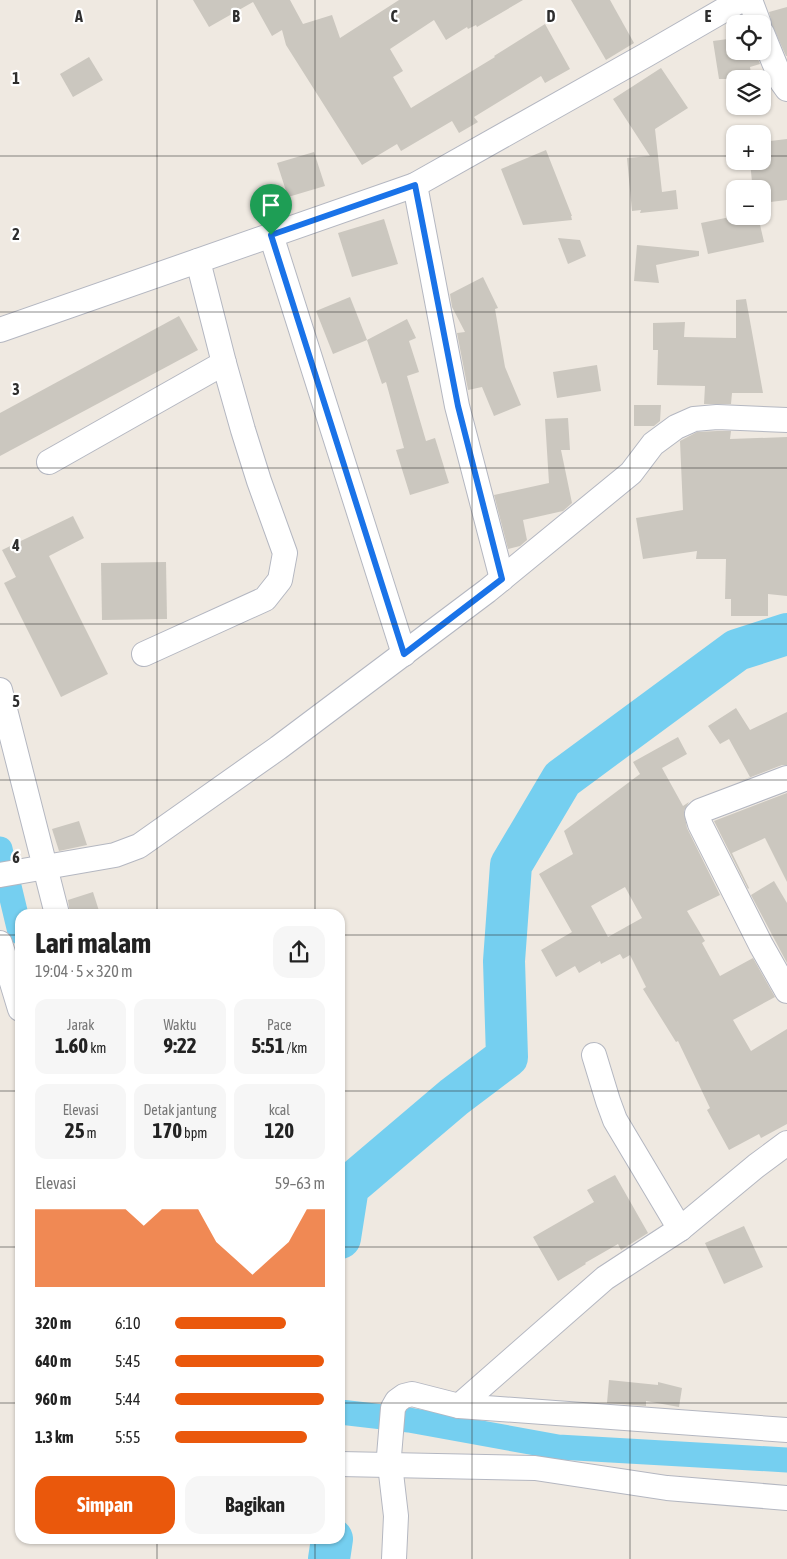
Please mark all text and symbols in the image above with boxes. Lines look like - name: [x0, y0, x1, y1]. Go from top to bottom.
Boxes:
- text: A: [74, 7, 83, 25]
- text: B: [232, 7, 240, 25]
- text: C: [390, 7, 398, 25]
- text: D: [547, 7, 556, 25]
- text: E: [705, 7, 712, 25]
- map controls: [726, 15, 771, 225]
- button: locate: [726, 15, 771, 60]
- text: 1: [12, 69, 20, 87]
- button: layers: [726, 70, 771, 115]
- button: +: [726, 125, 771, 170]
- button: −: [726, 180, 771, 225]
- pin: [250, 184, 292, 235]
- icon: arrive: [257, 191, 285, 219]
- text: 2: [12, 225, 20, 243]
- text: 3: [12, 380, 20, 398]
- text: 4: [11, 536, 20, 554]
- text: 5: [12, 692, 20, 710]
- text: 6: [12, 848, 20, 866]
- button: share: [273, 926, 325, 978]
- text: Lari malam: [35, 927, 151, 959]
- text: 19:04 · 5 × 320 m: [35, 962, 133, 980]
- text: Jarak: [67, 1017, 94, 1033]
- text: Waktu: [163, 1017, 197, 1033]
- text: Pace: [267, 1017, 292, 1033]
- text: 1.60: [55, 1033, 88, 1057]
- text: 9:22: [163, 1033, 197, 1057]
- text: 5:51: [251, 1033, 285, 1057]
- text: km: [88, 1040, 106, 1056]
- text: /km: [285, 1040, 307, 1056]
- text: Elevasi: [63, 1102, 99, 1118]
- text: Detak jantung: [144, 1102, 216, 1118]
- text: kcal: [269, 1102, 290, 1118]
- text: 25: [65, 1118, 85, 1142]
- text: 170: [153, 1118, 182, 1142]
- text: 120: [265, 1118, 294, 1142]
- text: m: [85, 1125, 97, 1141]
- text: bpm: [182, 1125, 207, 1141]
- text: Elevasi: [35, 1174, 76, 1192]
- text: 59–63 m: [275, 1174, 325, 1192]
- text: 320 m: [35, 1314, 71, 1332]
- text: 6:10: [115, 1314, 140, 1332]
- text: 640 m: [35, 1352, 71, 1370]
- text: 5:45: [115, 1352, 140, 1370]
- text: 960 m: [35, 1390, 71, 1408]
- text: 5:44: [115, 1390, 140, 1408]
- text: 1.3 km: [35, 1428, 74, 1446]
- text: 5:55: [115, 1428, 140, 1446]
- button: Simpan: [35, 1476, 175, 1534]
- button: Bagikan: [185, 1476, 325, 1534]

